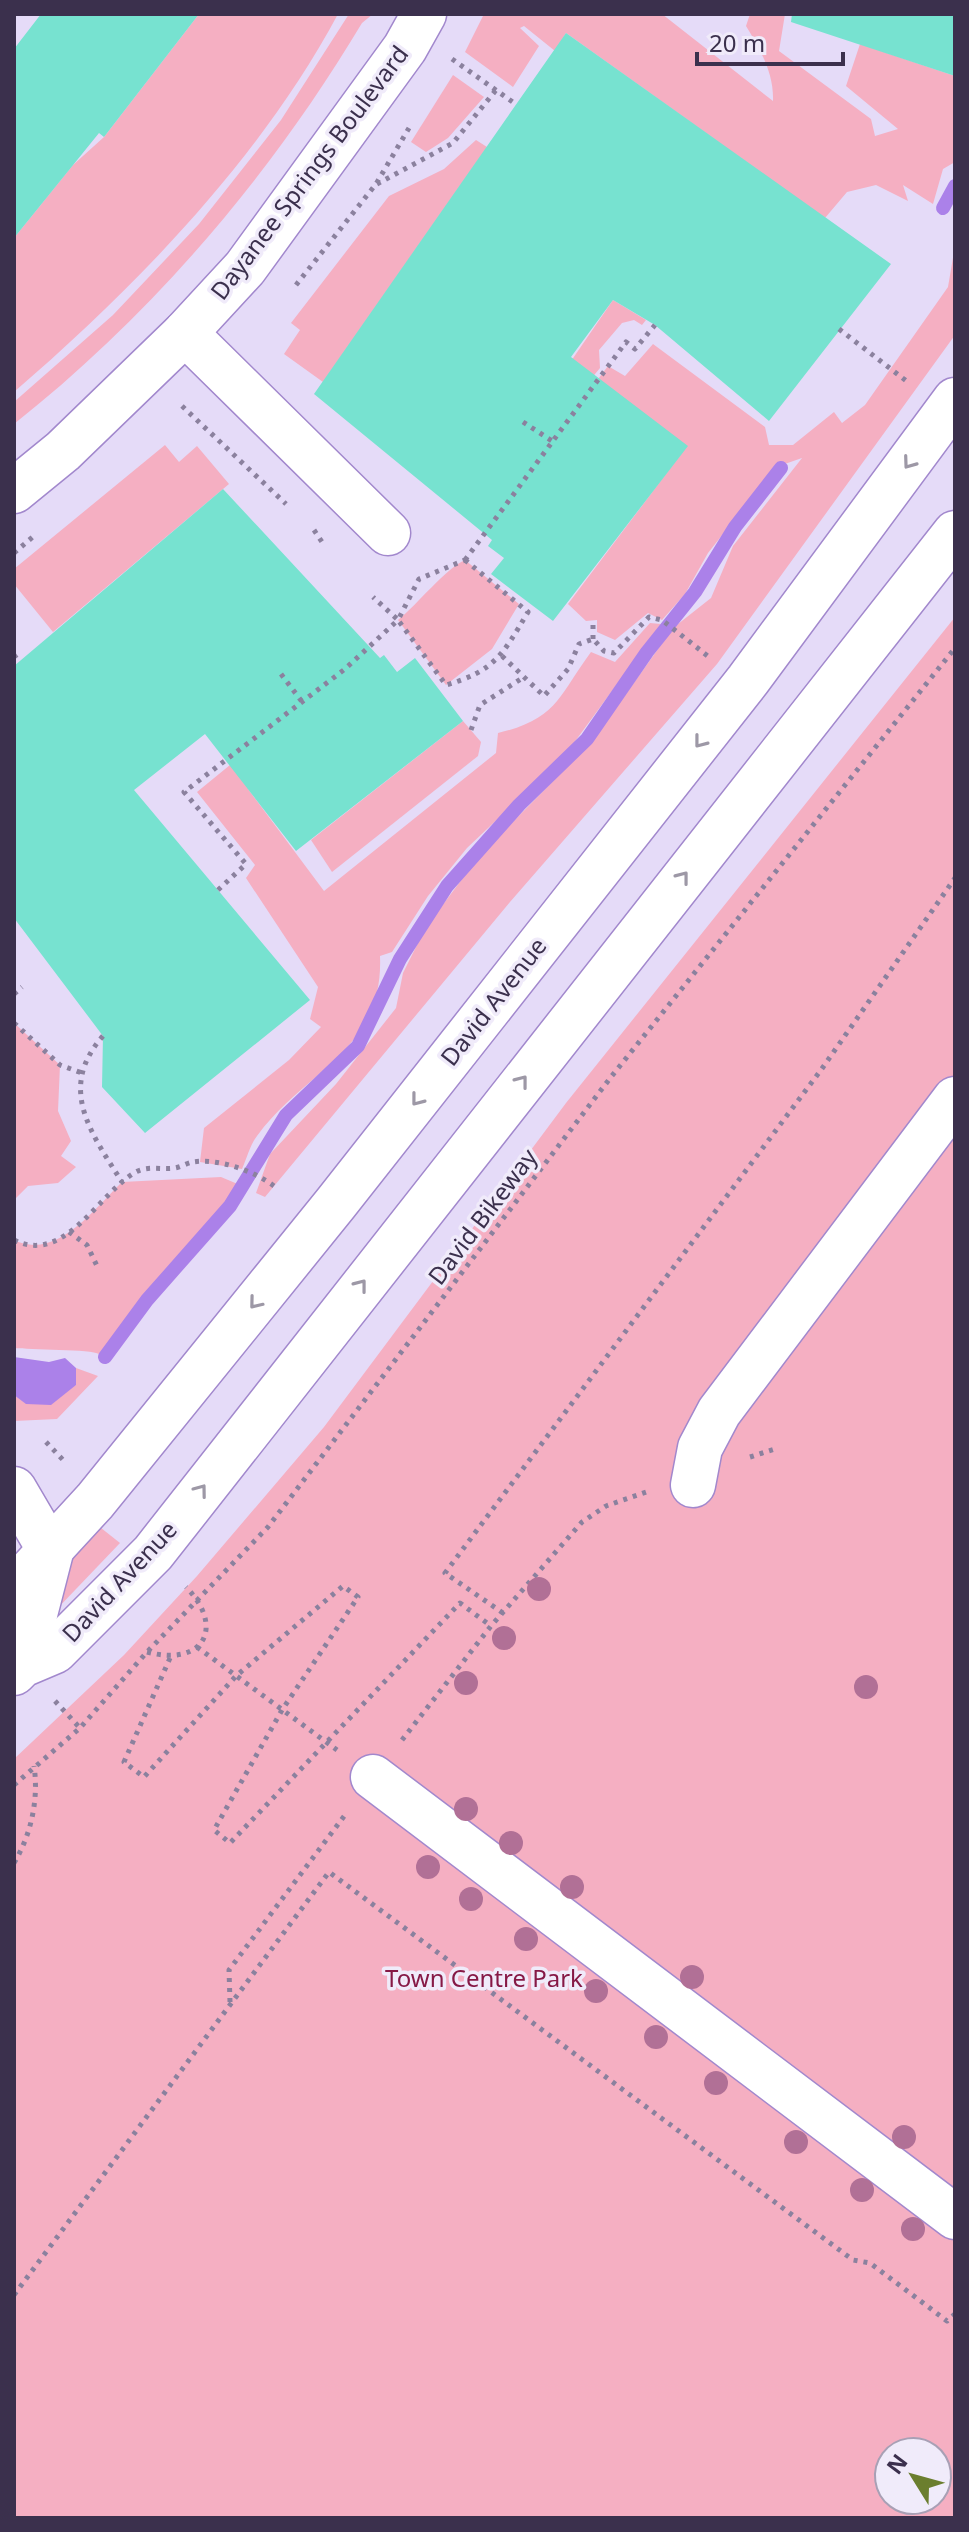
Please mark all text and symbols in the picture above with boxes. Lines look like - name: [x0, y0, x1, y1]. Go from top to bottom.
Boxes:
- scale bar: [697, 16, 843, 66]
- text: 20 m: [709, 26, 765, 59]
- street label: Dayanee Springs Boulevard: [202, 38, 415, 306]
- one-way arrow: [904, 454, 918, 469]
- one-way arrow: [695, 733, 709, 748]
- one-way arrow: [674, 871, 688, 886]
- street label: David Avenue: [432, 930, 553, 1072]
- one-way arrow: [513, 1075, 527, 1090]
- one-way arrow: [413, 1091, 427, 1106]
- street label: David Bikeway: [420, 1141, 544, 1291]
- one-way arrow: [351, 1280, 366, 1294]
- one-way arrow: [250, 1294, 265, 1308]
- one-way arrow: [192, 1484, 206, 1499]
- street label: David Avenue: [54, 1513, 184, 1649]
- park label: Town Centre Park: [385, 1961, 583, 1994]
- north arrow: [873, 2436, 953, 2516]
- text: N: [879, 2447, 914, 2480]

